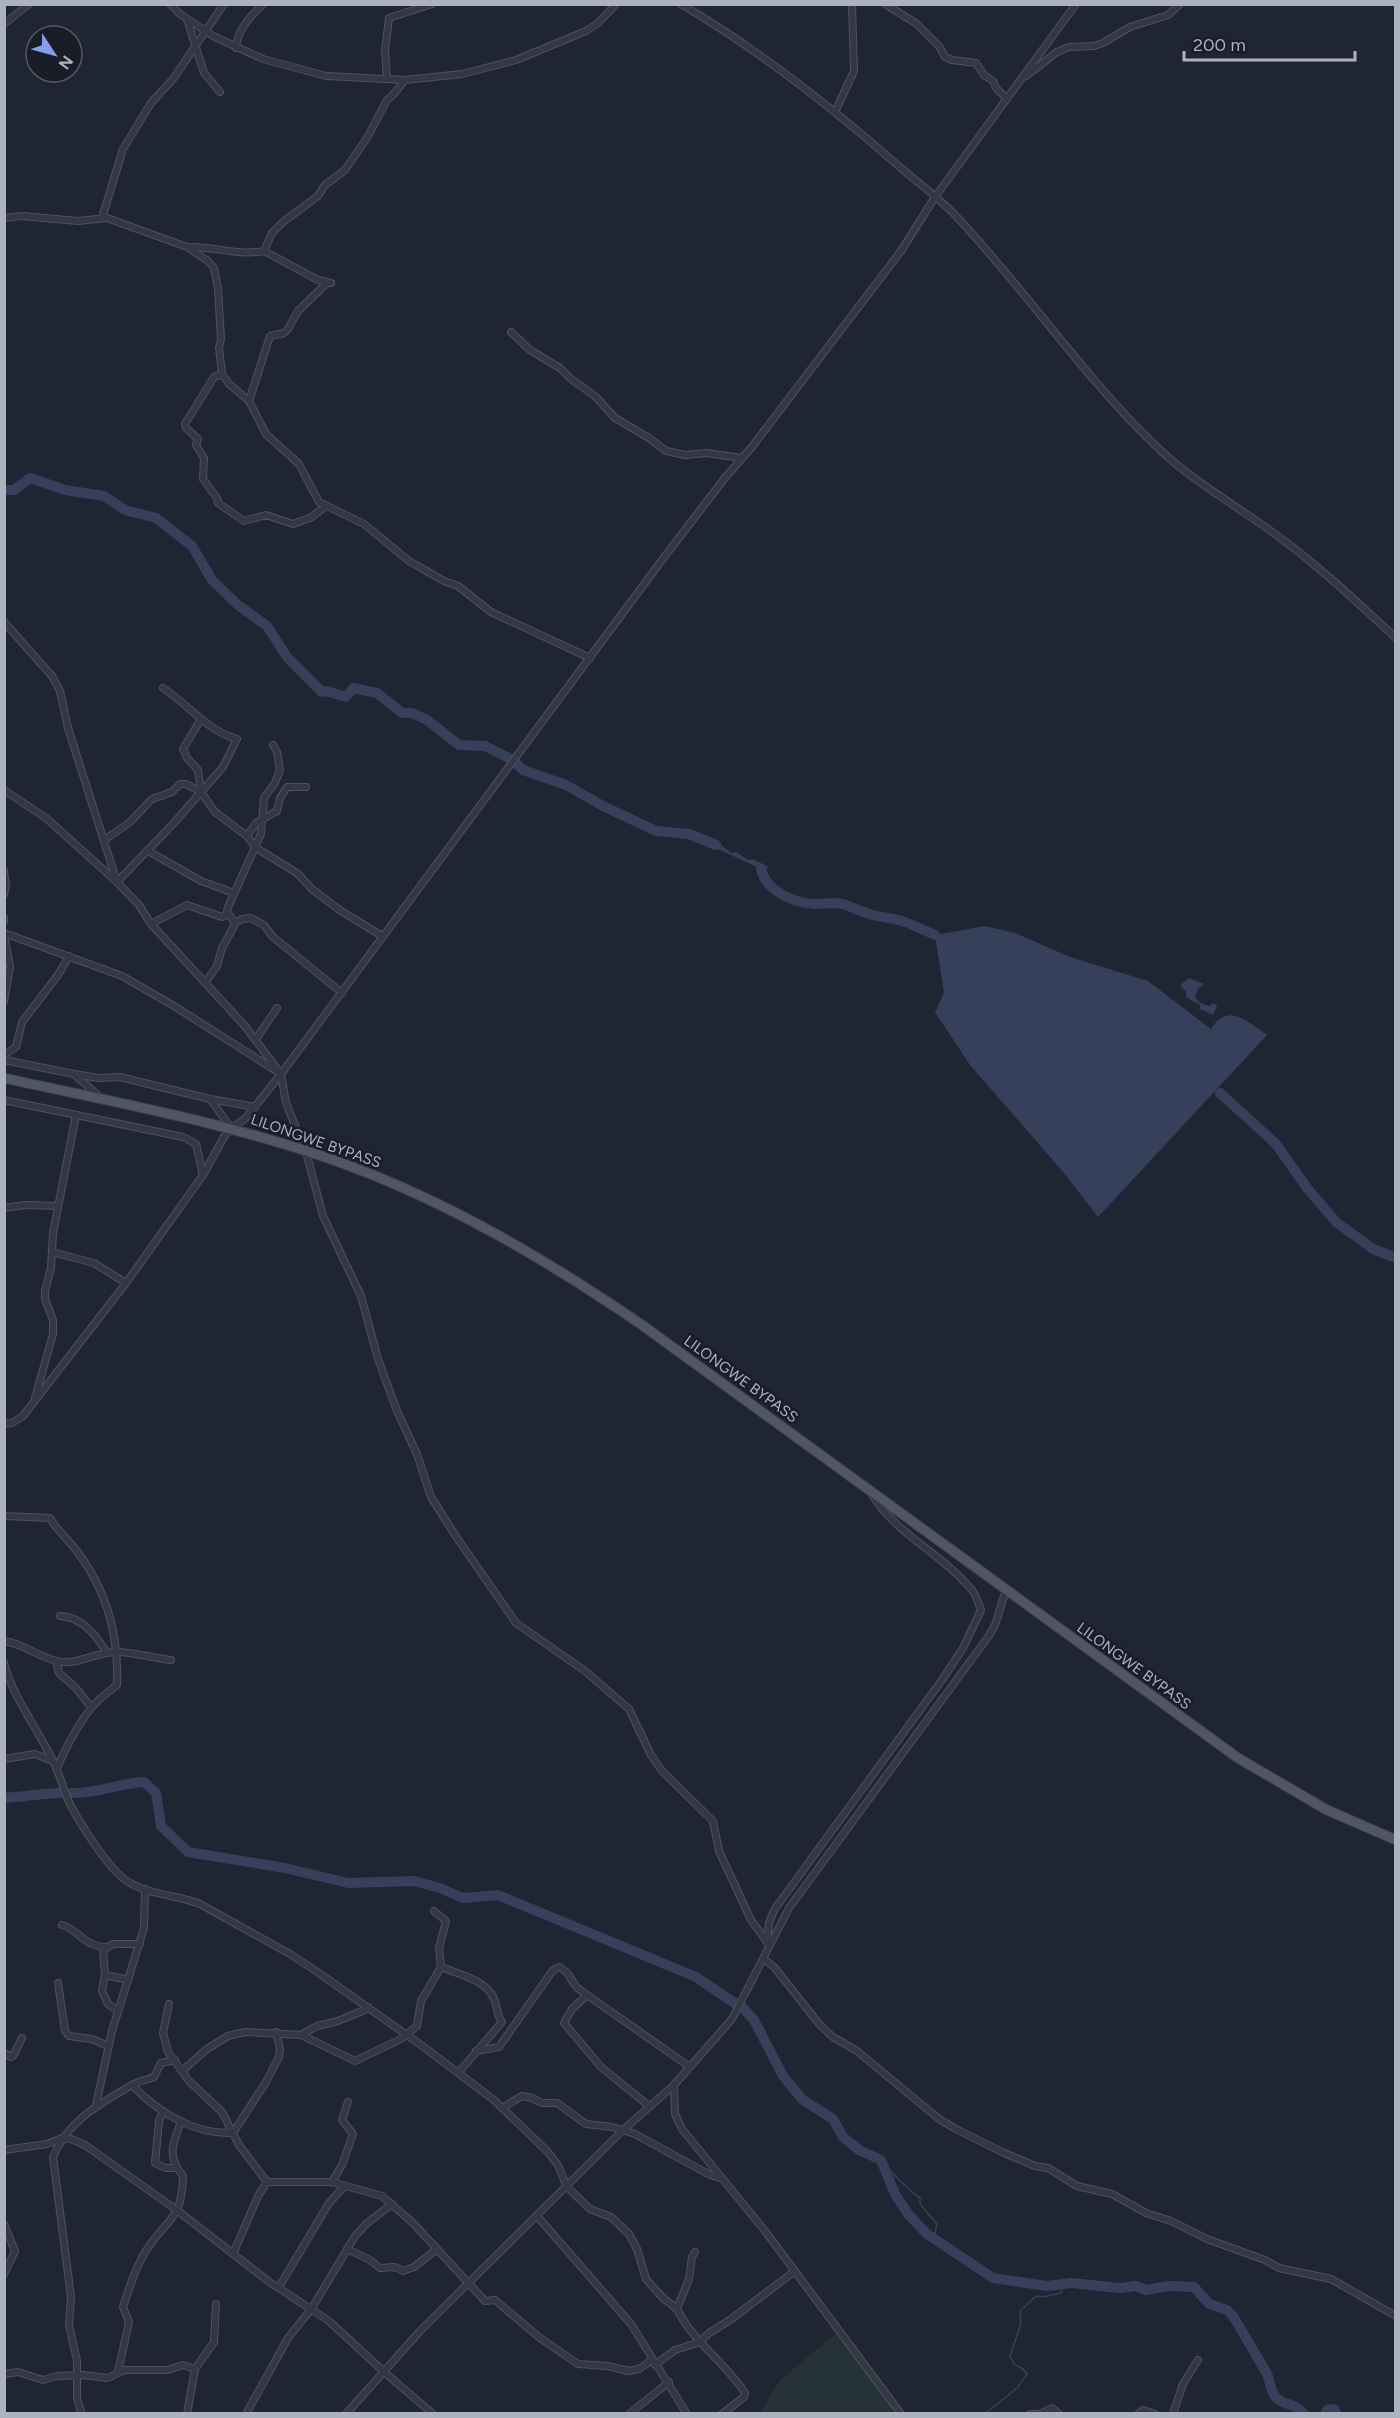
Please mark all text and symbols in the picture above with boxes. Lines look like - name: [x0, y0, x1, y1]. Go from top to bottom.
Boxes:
- north arrow: [24, 24, 84, 84]
- scale bar: [1184, 24, 1355, 62]
- text: 200 m: [1193, 34, 1246, 56]
- text: N: [54, 52, 77, 73]
- street label: LILONGWE BYPASS: [249, 1110, 383, 1172]
- street label: LILONGWE BYPASS: [680, 1332, 802, 1426]
- street label: LILONGWE BYPASS: [1073, 1619, 1195, 1713]

